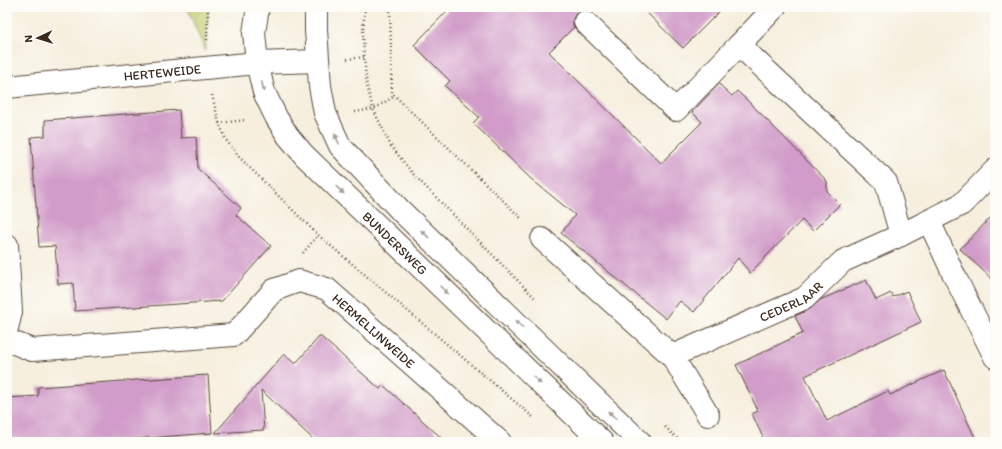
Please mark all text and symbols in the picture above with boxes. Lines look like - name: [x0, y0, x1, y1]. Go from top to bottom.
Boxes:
- north arrow: [18, 18, 58, 58]
- text: N: [22, 34, 35, 43]
- street label: HERTEWEIDE: [123, 61, 202, 84]
- one-way arrow: [260, 81, 266, 93]
- one-way arrow: [334, 134, 340, 145]
- one-way arrow: [335, 185, 345, 194]
- street label: BUNDERSWEG: [359, 209, 430, 278]
- one-way arrow: [420, 229, 430, 239]
- street label: CEDERLAAR: [757, 278, 826, 325]
- one-way arrow: [438, 285, 449, 294]
- street label: HERMELIJNWEIDE: [329, 290, 418, 371]
- one-way arrow: [514, 320, 524, 329]
- one-way arrow: [532, 375, 542, 385]
- one-way arrow: [607, 410, 617, 420]

